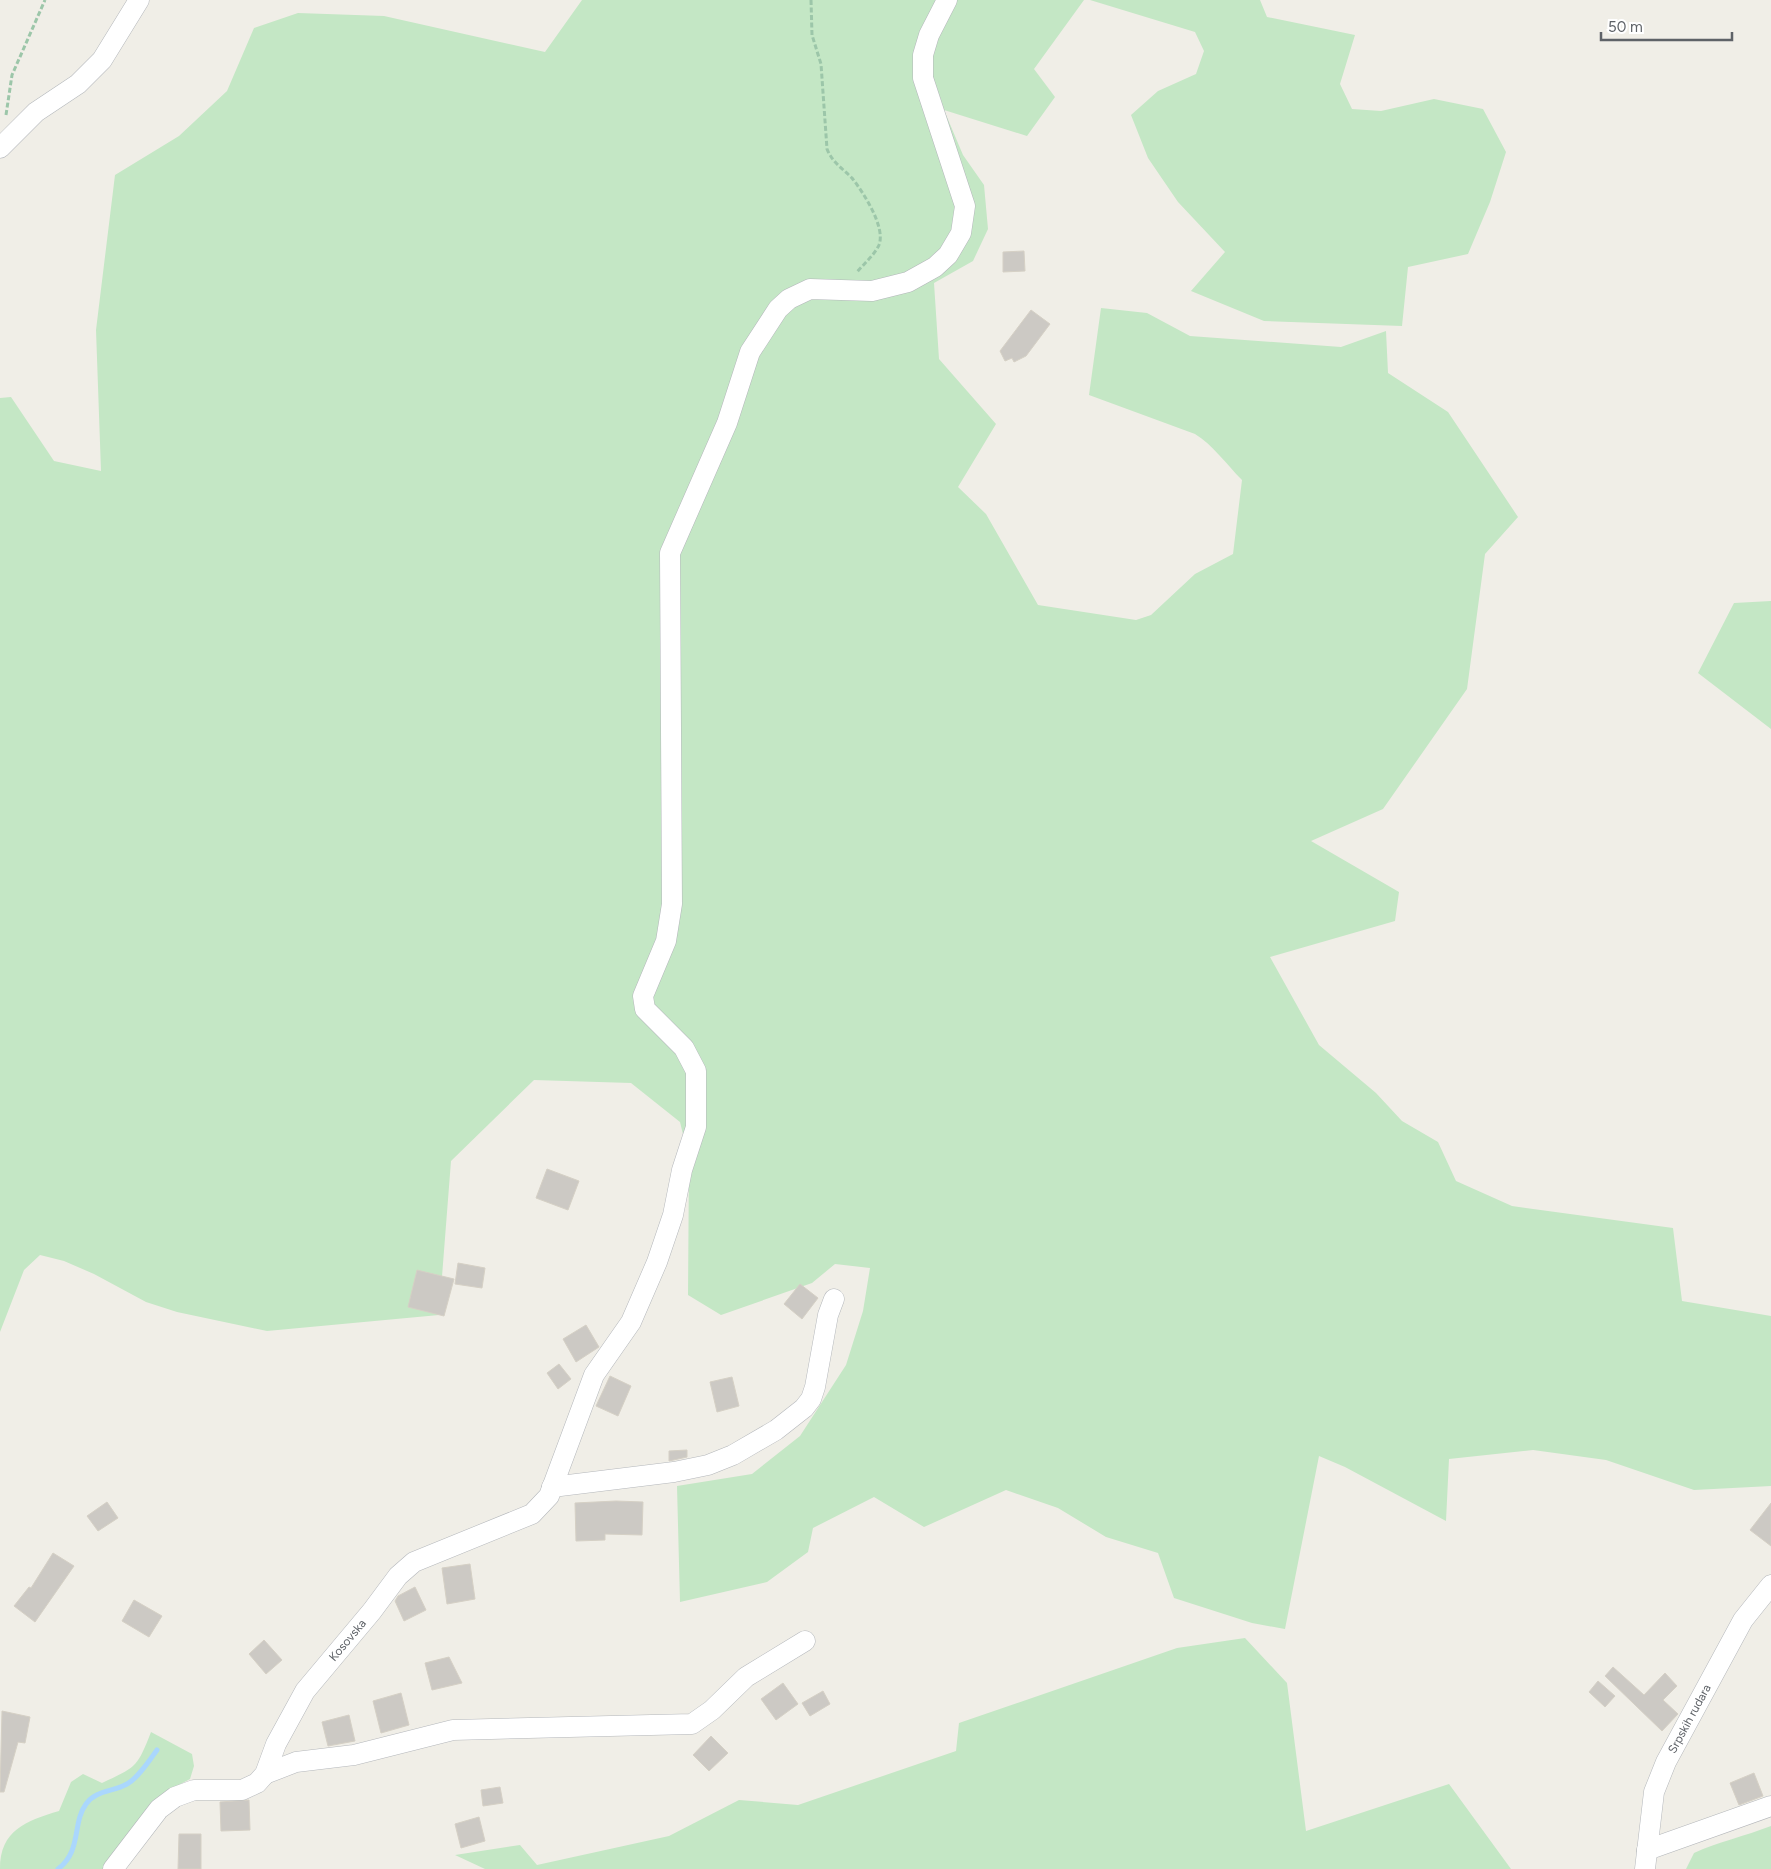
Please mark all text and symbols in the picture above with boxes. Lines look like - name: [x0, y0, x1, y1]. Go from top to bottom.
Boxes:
- scale bar: [1601, 10, 1732, 42]
- text: 50 m: [1608, 18, 1643, 36]
- street label: Kosovska: [326, 1616, 369, 1664]
- street label: Srpskih rudara: [1665, 1682, 1714, 1756]

